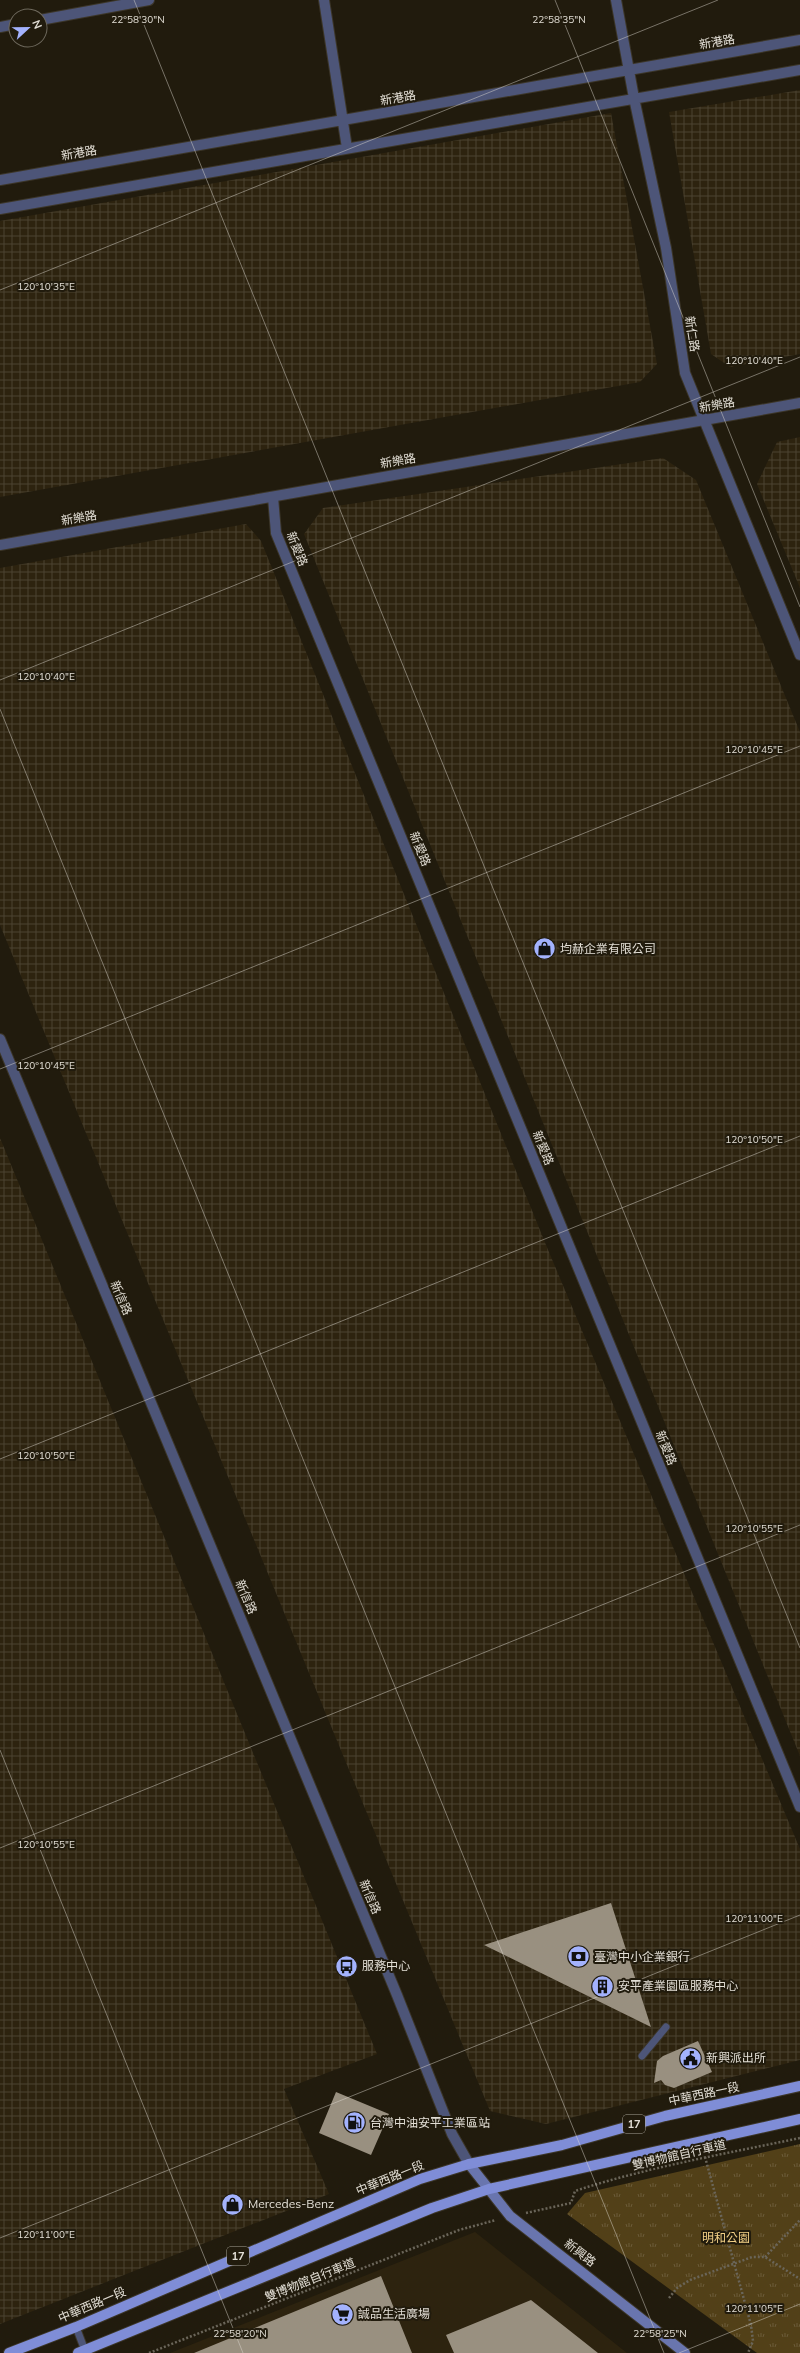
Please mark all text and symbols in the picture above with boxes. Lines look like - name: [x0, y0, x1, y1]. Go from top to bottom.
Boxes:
- north arrow: [8, 8, 48, 48]
- text: 22°58'30"N: [111, 13, 165, 26]
- text: 22°58'35"N: [532, 13, 586, 26]
- text: N: [29, 18, 45, 31]
- street label: 新港路: [698, 31, 736, 52]
- street label: 新港路: [379, 87, 417, 108]
- street label: 新港路: [60, 142, 98, 163]
- text: 120°10'35"E: [17, 280, 75, 293]
- street label: 新仁路: [682, 315, 703, 353]
- text: 120°10'40"E: [725, 354, 783, 367]
- street label: 新樂路: [698, 394, 736, 415]
- street label: 新樂路: [379, 450, 417, 471]
- street label: 新樂路: [60, 507, 98, 528]
- street label: 新愛路: [284, 529, 311, 568]
- text: 120°10'40"E: [17, 670, 75, 683]
- text: 120°10'45"E: [725, 743, 783, 756]
- street label: 新愛路: [407, 829, 434, 868]
- shop icon: 均赫企業有限公司: [532, 936, 558, 962]
- place label: 均赫企業有限公司: [560, 941, 656, 956]
- text: 120°10'45"E: [17, 1059, 75, 1072]
- street label: 新愛路: [530, 1128, 557, 1167]
- text: 120°10'50"E: [725, 1133, 783, 1146]
- street label: 新信路: [108, 1278, 135, 1317]
- street label: 新愛路: [653, 1428, 680, 1467]
- text: 120°10'50"E: [17, 1449, 75, 1462]
- text: 120°10'55"E: [725, 1522, 783, 1535]
- street label: 新信路: [233, 1577, 260, 1616]
- text: 120°10'55"E: [17, 1838, 75, 1851]
- street label: 新信路: [357, 1877, 384, 1916]
- text: 120°11'00"E: [725, 1912, 783, 1925]
- bank icon: 臺灣中小企業銀行: [566, 1944, 592, 1970]
- place label: 臺灣中小企業銀行: [594, 1949, 690, 1964]
- bus stop icon: 服務中心: [334, 1953, 360, 1979]
- place label: 服務中心: [362, 1958, 410, 1973]
- building icon: 安平產業園區服務中心: [589, 1973, 615, 1999]
- place label: 安平產業園區服務中心: [618, 1978, 738, 1993]
- public building icon: 新興派出所: [678, 2045, 704, 2071]
- place label: 新興派出所: [706, 2050, 766, 2065]
- street label: 中華西路一段: [667, 2079, 741, 2108]
- fuel station icon: 台灣中油安平工業區站: [341, 2110, 367, 2136]
- place label: 台灣中油安平工業區站: [370, 2115, 490, 2130]
- road number: 17: [623, 2115, 645, 2133]
- street label: 雙博物館自行車道: [630, 2136, 727, 2173]
- street label: 中華西路一段: [354, 2157, 426, 2198]
- shop icon: Mercedes-Benz: [220, 2191, 246, 2217]
- place label: Mercedes-Benz: [248, 2196, 334, 2211]
- text: 120°11'00"E: [17, 2228, 75, 2241]
- park label: 明和公園: [702, 2230, 750, 2245]
- street label: 新興路: [562, 2236, 599, 2270]
- road number: 17: [227, 2247, 249, 2265]
- street label: 雙博物館自行車道: [262, 2255, 357, 2304]
- street label: 中華西路一段: [56, 2284, 128, 2326]
- supermarket icon: 誠品生活廣場: [329, 2301, 355, 2327]
- text: 120°11'05"E: [725, 2302, 783, 2315]
- place label: 誠品生活廣場: [358, 2306, 430, 2321]
- text: 22°58'20"N: [213, 2327, 267, 2340]
- text: 22°58'25"N: [633, 2327, 687, 2340]

